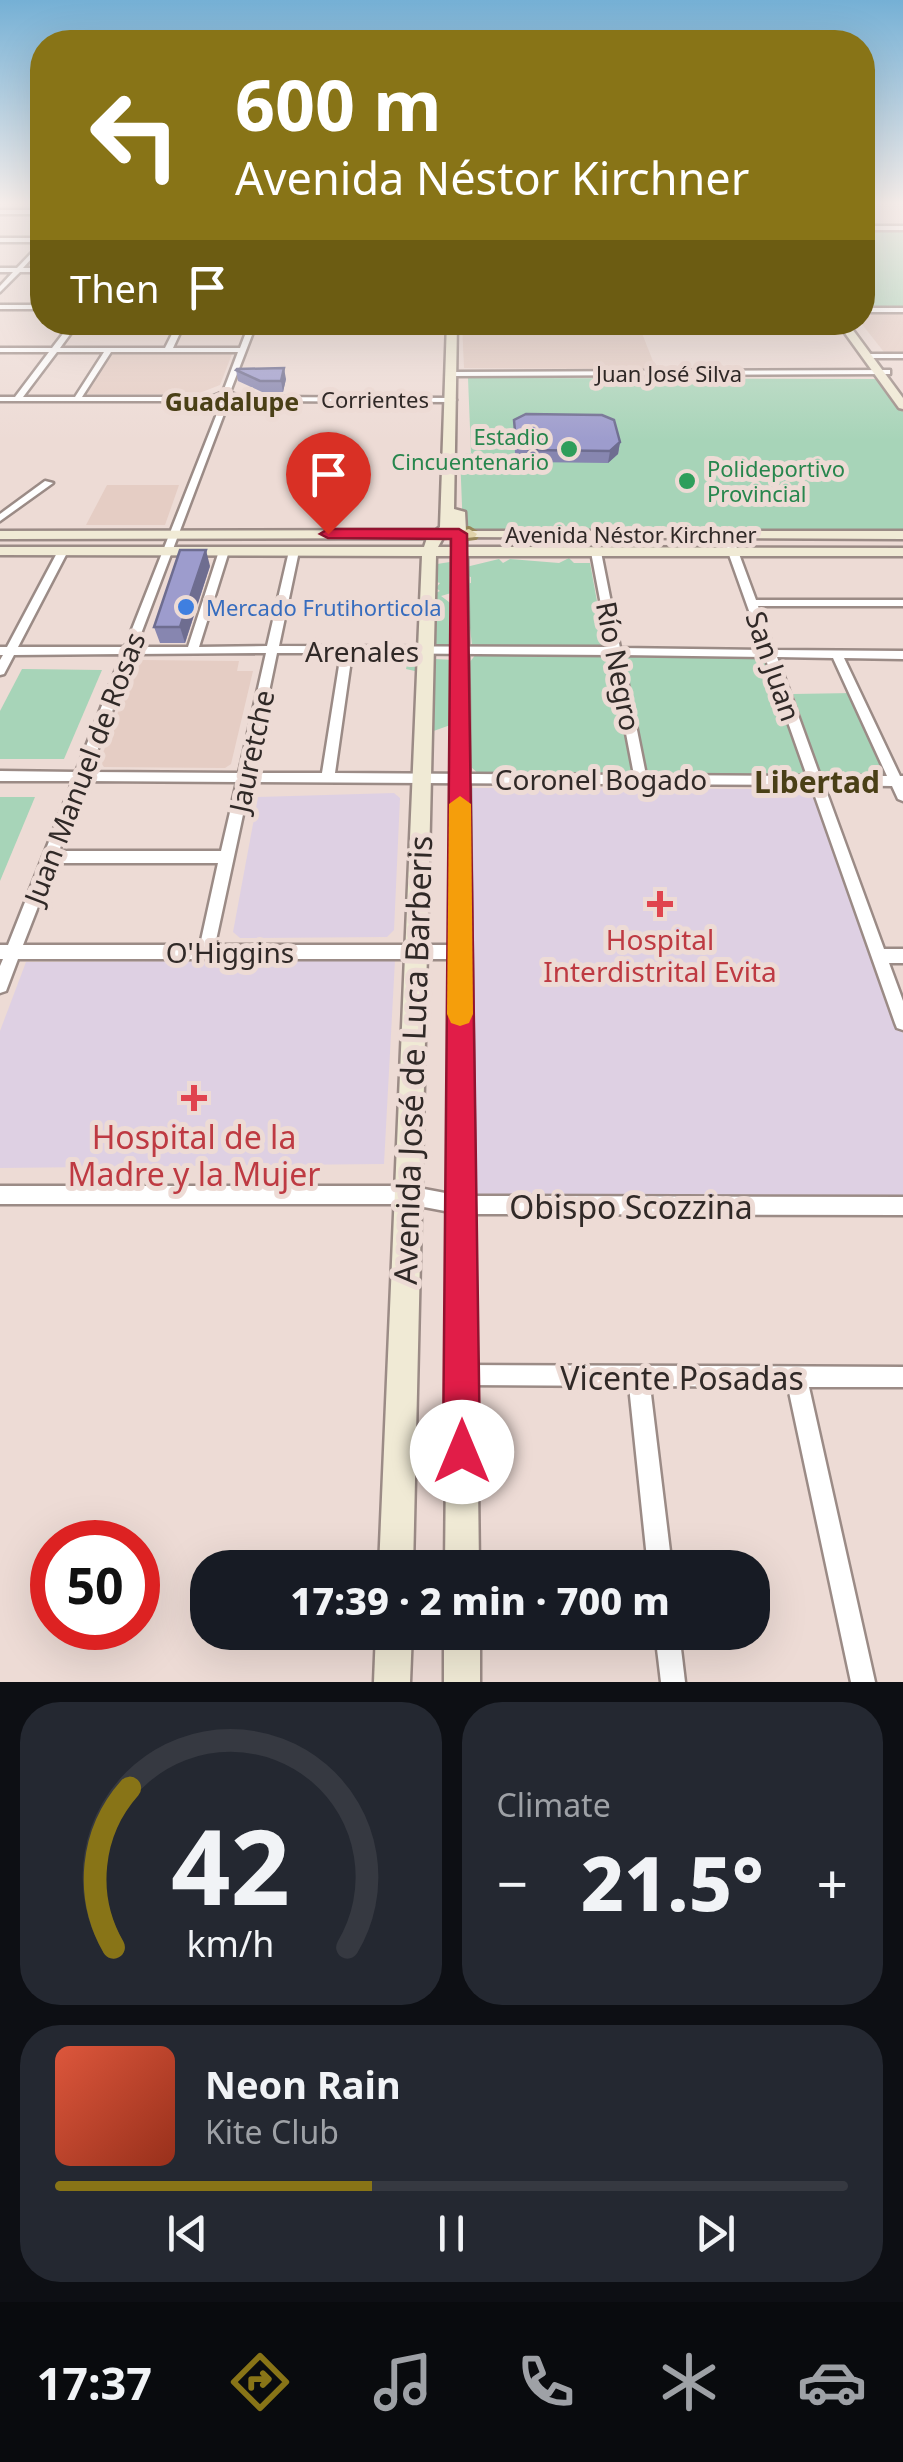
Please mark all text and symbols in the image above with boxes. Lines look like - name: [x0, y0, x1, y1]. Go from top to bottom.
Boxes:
- text: 600 m: [235, 56, 442, 152]
- icon: left: [70, 70, 200, 200]
- text: Avenida Néstor Kirchner: [235, 147, 749, 208]
- icon: arrive: [180, 260, 235, 315]
- text: Then: [70, 262, 160, 314]
- street label: Juan José Silva: [594, 358, 742, 388]
- district label: Guadalupe: [165, 384, 299, 418]
- street label: Corrientes: [321, 384, 429, 414]
- place label: Estadio Cincuentenario: [391, 421, 549, 476]
- pin: [286, 432, 371, 535]
- marker: Estadio Cincuentenario: [558, 438, 580, 460]
- icon: arrive: [301, 447, 356, 502]
- place label: Polideportivo Provincial: [707, 453, 845, 508]
- marker: Polideportivo Provincial: [676, 470, 698, 492]
- street label: Avenida Néstor Kirchner: [505, 519, 757, 549]
- place label: Mercado Frutihorticola: [206, 592, 442, 622]
- marker: Mercado Frutihorticola: [175, 596, 197, 618]
- street label: Río Negro: [588, 598, 650, 734]
- street label: San Juan: [738, 606, 810, 726]
- street label: Juan Manuel de Rosas: [14, 627, 153, 912]
- street label: Arenales: [305, 632, 419, 670]
- street label: Jauretche: [219, 686, 282, 819]
- street label: Coronel Bogado: [495, 760, 707, 798]
- district label: Libertad: [754, 761, 880, 802]
- street label: Avenida José de Luca Barberis: [383, 835, 441, 1285]
- marker: Hospital Interdistrital Evita: [647, 891, 673, 917]
- place label: Hospital Interdistrital Evita: [543, 920, 777, 990]
- street label: O'Higgins: [166, 933, 294, 971]
- marker: Hospital de la Madre y la Mujer: [181, 1085, 207, 1111]
- place label: Hospital de la Madre y la Mujer: [67, 1115, 321, 1195]
- street label: Obispo Scozzina: [509, 1185, 753, 1228]
- street label: Vicente Posadas: [560, 1356, 804, 1399]
- position arrow: [410, 1400, 514, 1504]
- speed limit sign: 50: [30, 1520, 160, 1650]
- text: 17:39 · 2 min · 700 m: [290, 1574, 670, 1626]
- text: Climate: [497, 1783, 611, 1826]
- text: 42: [171, 1794, 290, 1935]
- text: 21.5°: [581, 1831, 764, 1933]
- text: −: [497, 1845, 528, 1920]
- text: +: [817, 1845, 848, 1920]
- text: km/h: [187, 1919, 275, 1967]
- text: Neon Rain: [205, 2058, 401, 2110]
- text: Kite Club: [205, 2110, 339, 2153]
- icon: previous: [160, 2206, 215, 2261]
- icon: pause: [424, 2206, 479, 2261]
- icon: next: [688, 2206, 743, 2261]
- icon: directions: [225, 2347, 295, 2417]
- icon: music: [368, 2347, 438, 2417]
- icon: phone: [511, 2347, 581, 2417]
- icon: climate: [654, 2347, 724, 2417]
- icon: car: [797, 2347, 867, 2417]
- text: 17:37: [36, 2352, 152, 2413]

